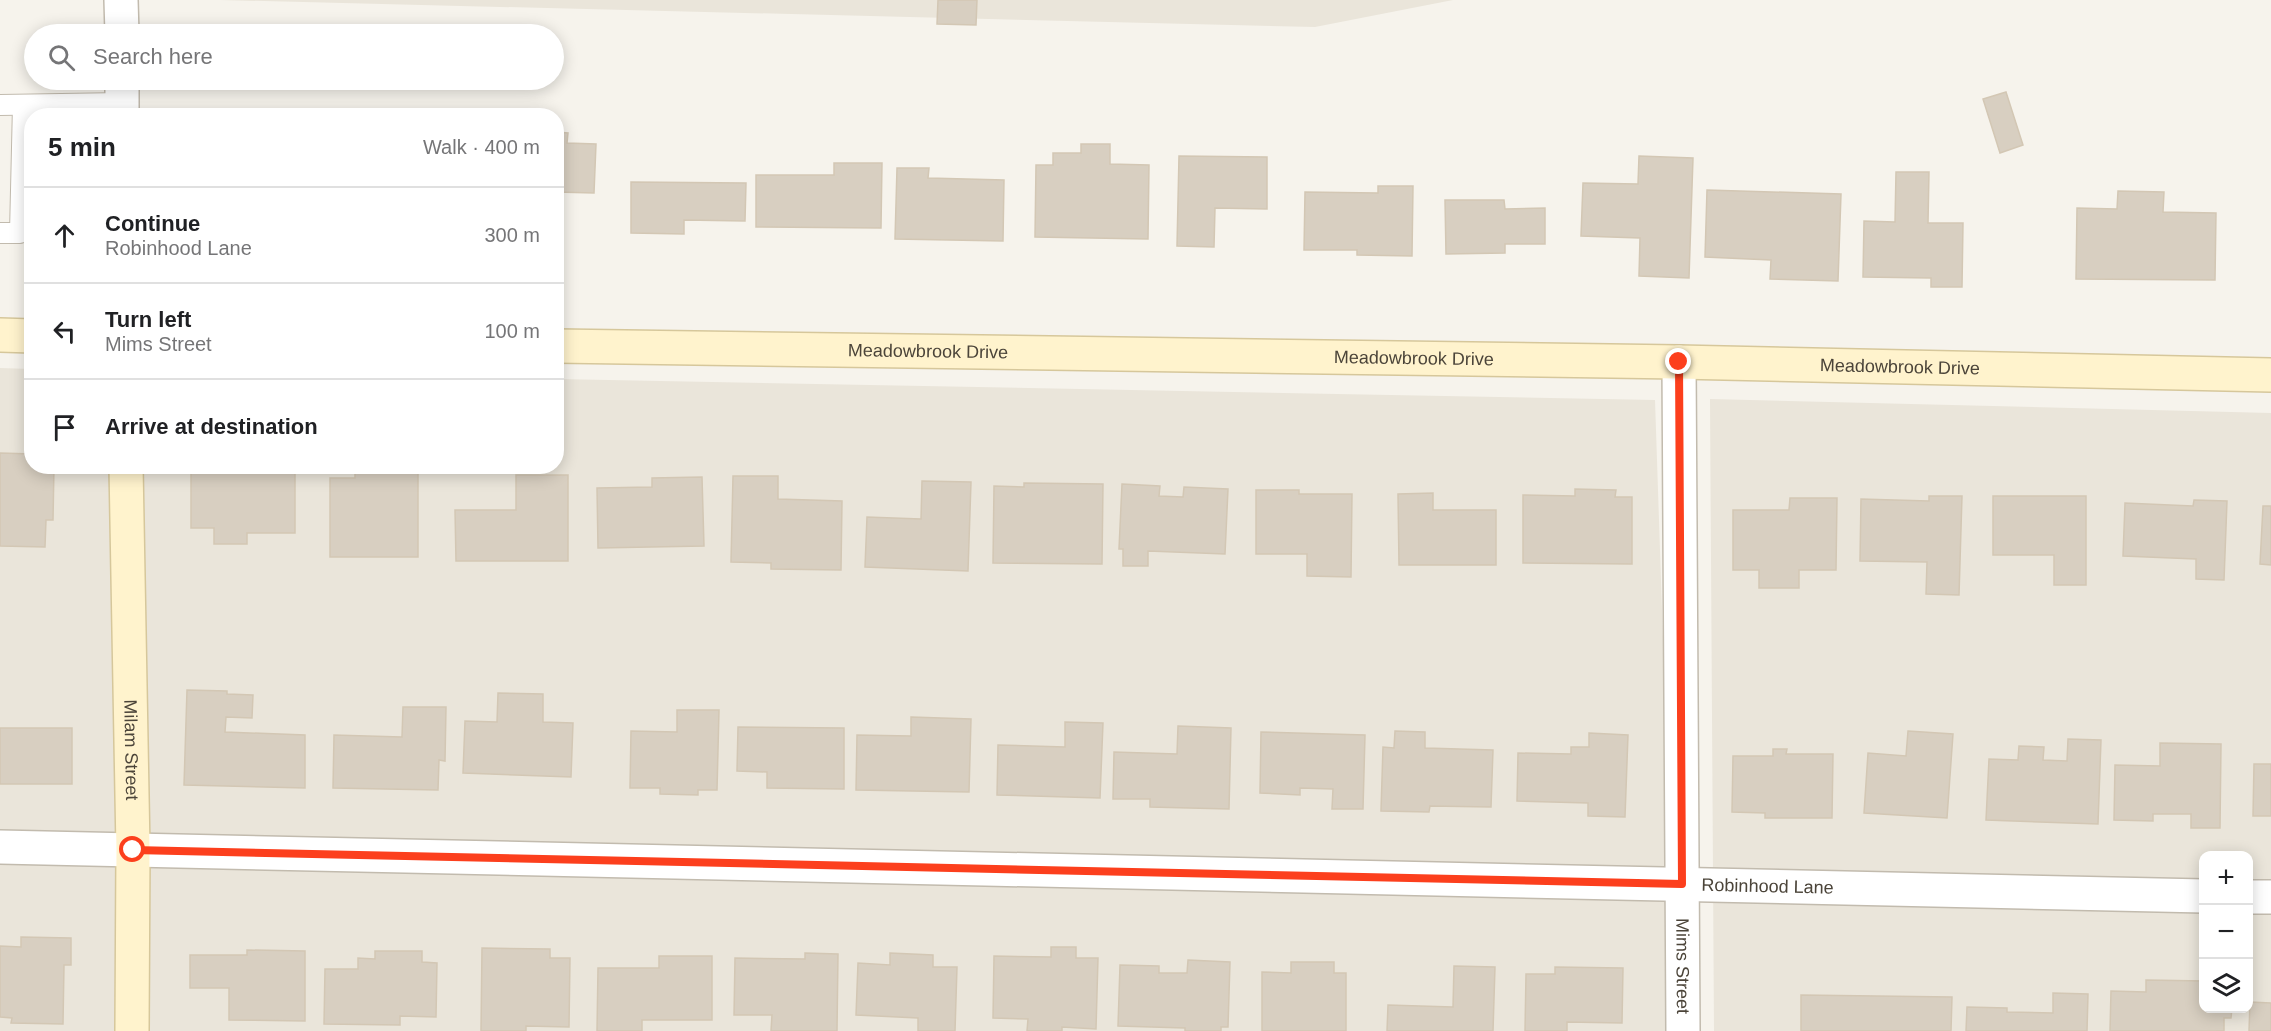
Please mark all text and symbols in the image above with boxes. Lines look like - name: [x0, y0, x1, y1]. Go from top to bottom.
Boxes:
- search box: [24, 24, 564, 90]
- icon: search: [45, 41, 78, 74]
- text: Search here: [93, 44, 213, 69]
- text: 5 min: [48, 132, 116, 162]
- text: Walk · 400 m: [423, 136, 540, 158]
- text: Continue: [105, 211, 200, 236]
- icon: ahead: [48, 219, 81, 252]
- text: 300 m: [484, 224, 540, 246]
- text: Robinhood Lane: [105, 237, 252, 259]
- text: Turn left: [105, 307, 191, 332]
- icon: left: [48, 315, 81, 348]
- text: 100 m: [484, 320, 540, 342]
- text: Mims Street: [105, 333, 212, 355]
- street label: Meadowbrook Drive: [848, 340, 1008, 362]
- street label: Meadowbrook Drive: [1334, 347, 1494, 369]
- route end: [1665, 348, 1691, 374]
- street label: Meadowbrook Drive: [1820, 355, 1980, 379]
- icon: arrive: [48, 411, 81, 444]
- text: Arrive at destination: [105, 414, 318, 439]
- street label: Milam Street: [120, 699, 142, 801]
- route start: [119, 836, 145, 862]
- map controls: [2199, 851, 2253, 1013]
- button: +: [2199, 851, 2253, 905]
- street label: Robinhood Lane: [1701, 875, 1834, 898]
- button: −: [2199, 905, 2253, 959]
- street label: Mims Street: [1672, 918, 1693, 1014]
- button: layers: [2199, 959, 2253, 1013]

